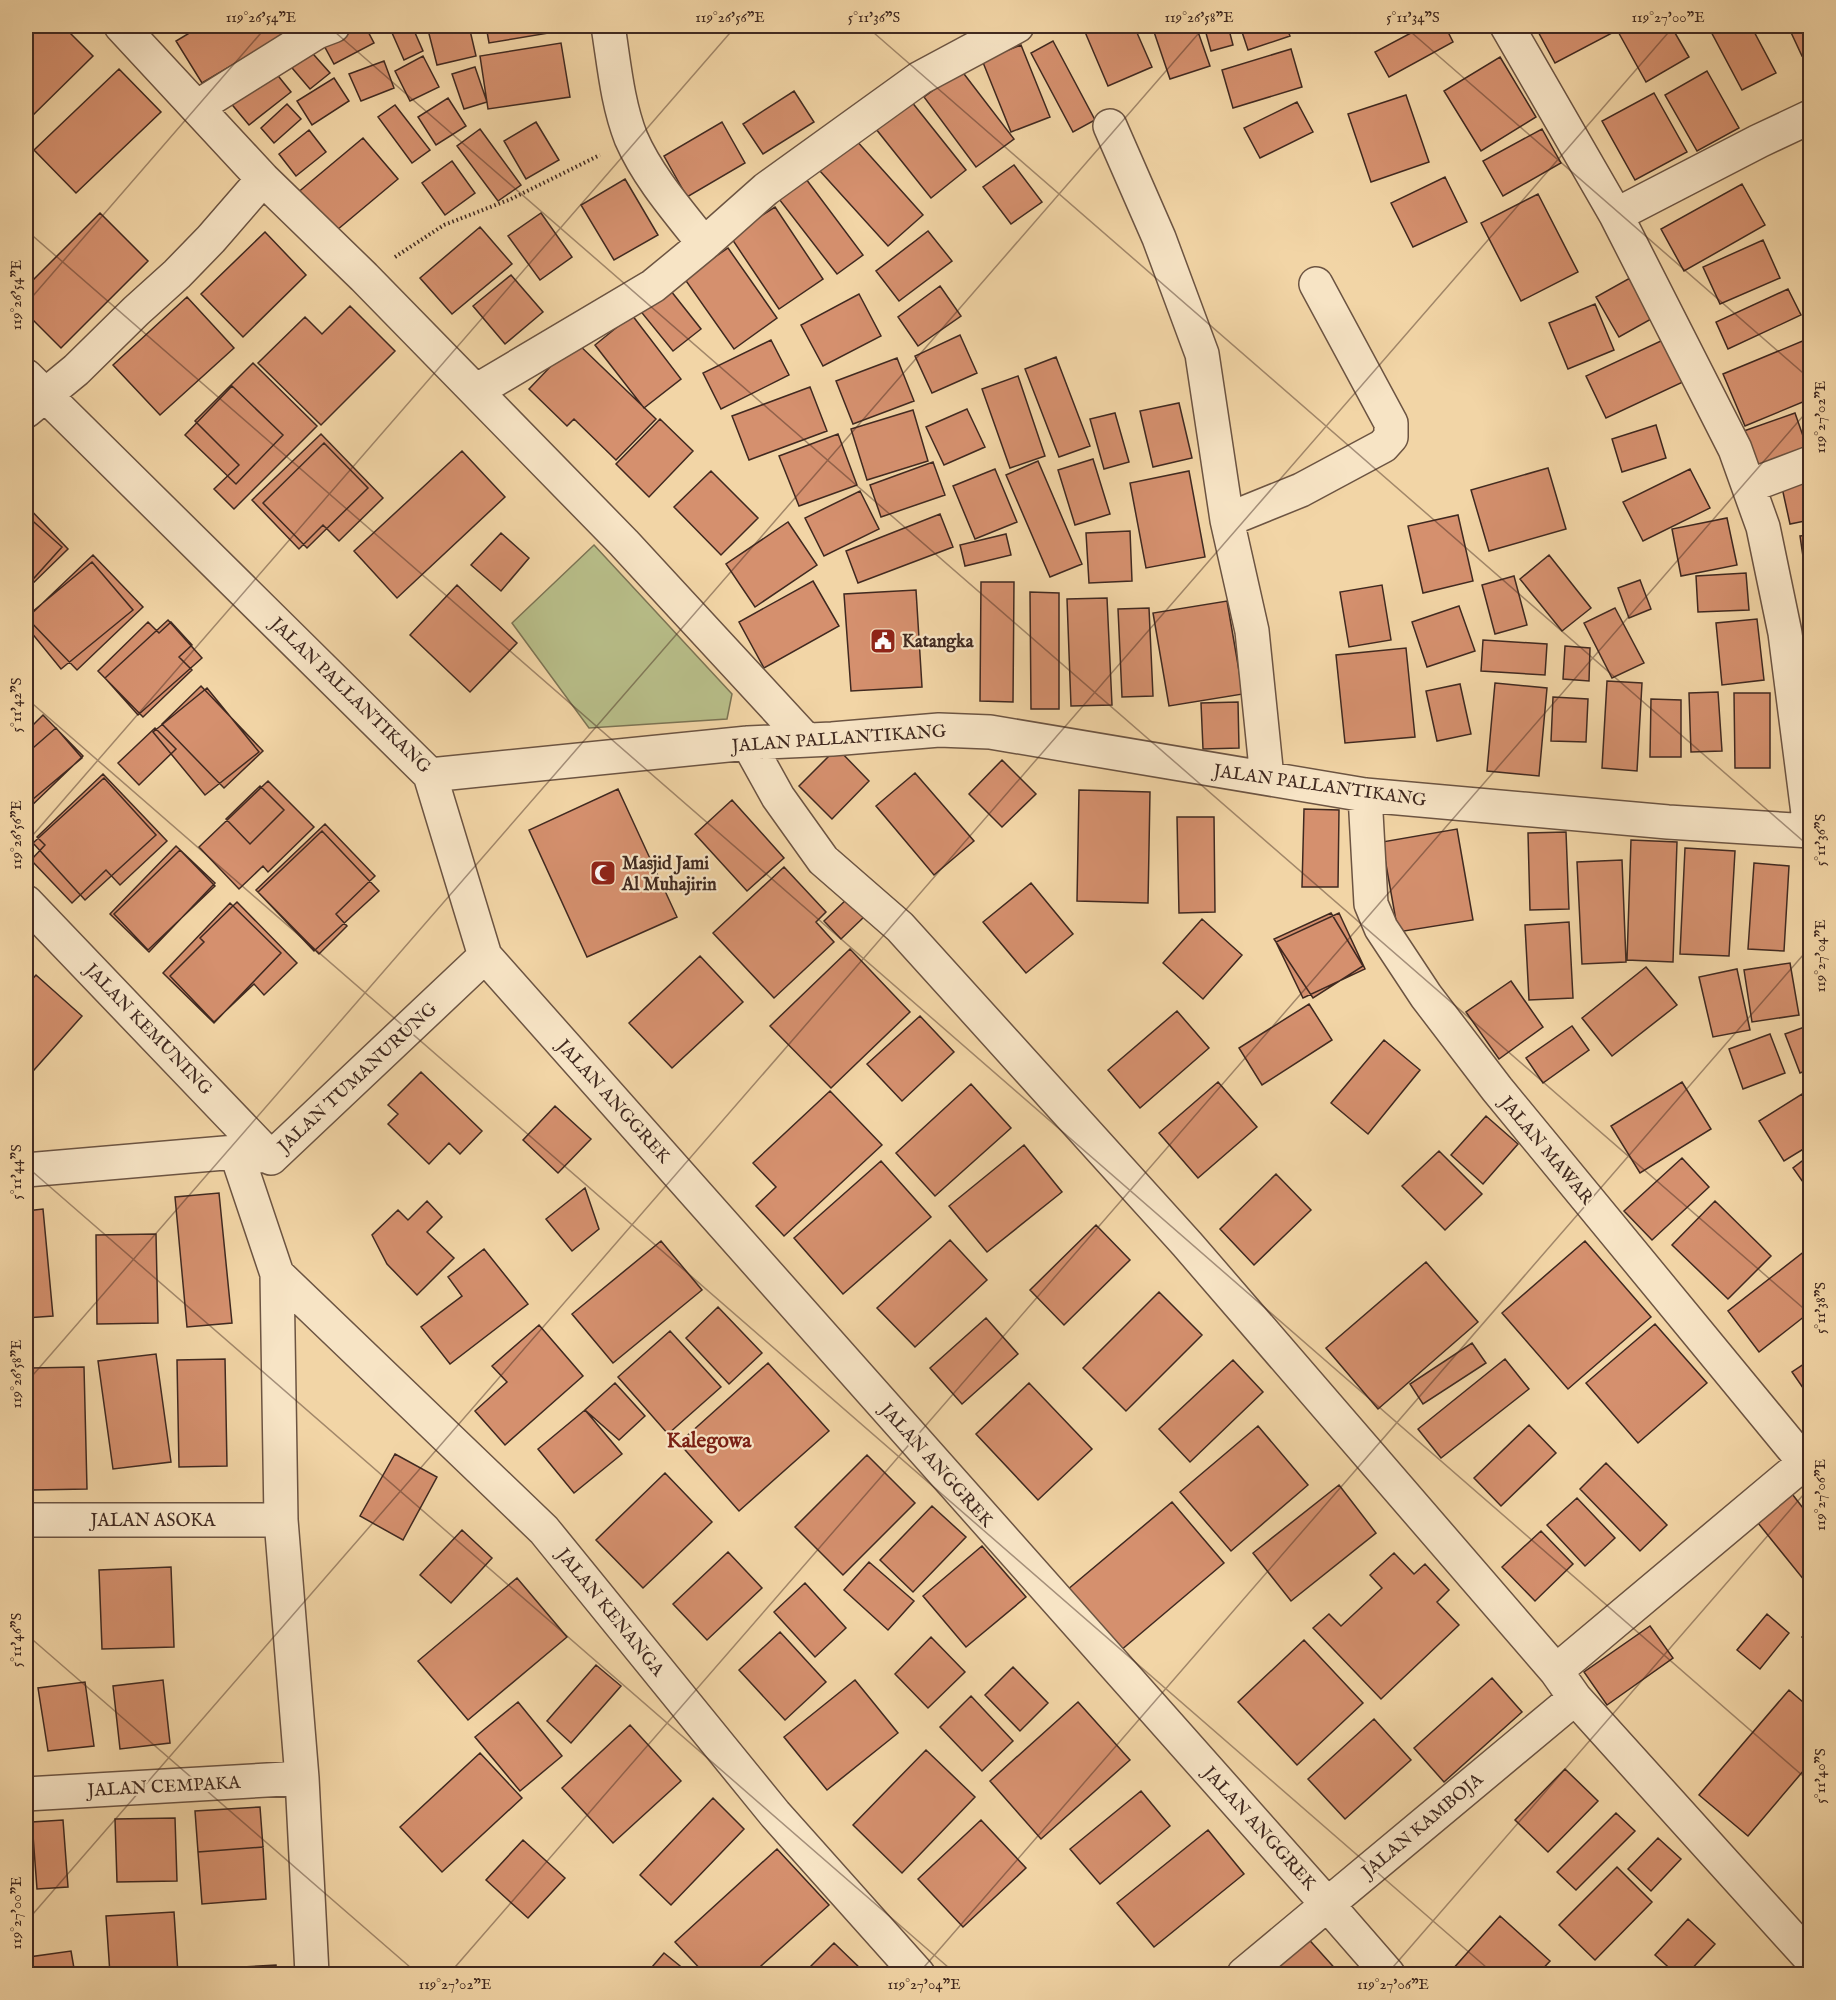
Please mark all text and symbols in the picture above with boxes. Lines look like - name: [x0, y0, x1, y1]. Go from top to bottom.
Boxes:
- text: 119°26'54"E: [226, 8, 296, 27]
- text: 119°26'56"E: [695, 8, 765, 27]
- text: 5°11'36"S: [848, 8, 900, 27]
- text: 119°26'58"E: [1164, 8, 1234, 27]
- text: 5°11'34"S: [1386, 8, 1440, 27]
- text: 119°27'00"E: [1631, 8, 1705, 27]
- text: 119°26'54"E: [7, 260, 26, 330]
- text: 119°27'02"E: [1811, 381, 1830, 453]
- street label: JALAN PALLANTIKANG: [263, 612, 436, 779]
- public building icon: Katangka: [868, 626, 898, 656]
- place label: Katangka: [902, 631, 975, 654]
- text: 5°11'42"S: [7, 677, 26, 733]
- street label: JALAN PALLANTIKANG: [729, 720, 948, 759]
- street label: JALAN PALLANTIKANG: [1210, 760, 1428, 813]
- text: 119°26'56"E: [7, 800, 26, 870]
- text: 5°11'36"S: [1811, 814, 1830, 866]
- place label: Masjid Jami Al Muhajirin: [621, 853, 717, 897]
- mosque icon: Masjid Jami Al Muhajirin: [588, 858, 618, 888]
- text: 119°27'04"E: [1811, 919, 1830, 993]
- street label: JALAN KEMUNING: [78, 958, 217, 1101]
- street label: JALAN TUMANURUNG: [272, 998, 443, 1159]
- street label: JALAN ANGGREK: [550, 1034, 675, 1169]
- street label: JALAN MAWAR: [1493, 1091, 1599, 1211]
- text: 5°11'44"S: [7, 1144, 26, 1200]
- text: 5°11'38"S: [1811, 1282, 1830, 1334]
- text: 119°26'58"E: [7, 1339, 26, 1409]
- street label: JALAN ANGGREK: [873, 1398, 998, 1533]
- district label: Kalegowa: [667, 1428, 752, 1455]
- text: 119°27'06"E: [1811, 1459, 1830, 1531]
- street label: JALAN ASOKA: [89, 1510, 216, 1533]
- street label: JALAN KENANGA: [550, 1543, 669, 1682]
- text: 5°11'46"S: [7, 1613, 26, 1667]
- text: 5°11'40"S: [1811, 1748, 1830, 1804]
- street label: JALAN ANGGREK: [1196, 1761, 1321, 1896]
- street label: JALAN KAMBOJA: [1356, 1768, 1489, 1885]
- street label: JALAN CEMPAKA: [85, 1772, 242, 1803]
- text: 119°27'00"E: [7, 1876, 26, 1950]
- text: 119°27'02"E: [419, 1975, 491, 1994]
- text: 119°27'04"E: [887, 1975, 961, 1994]
- text: 119°27'06"E: [1357, 1975, 1429, 1994]

